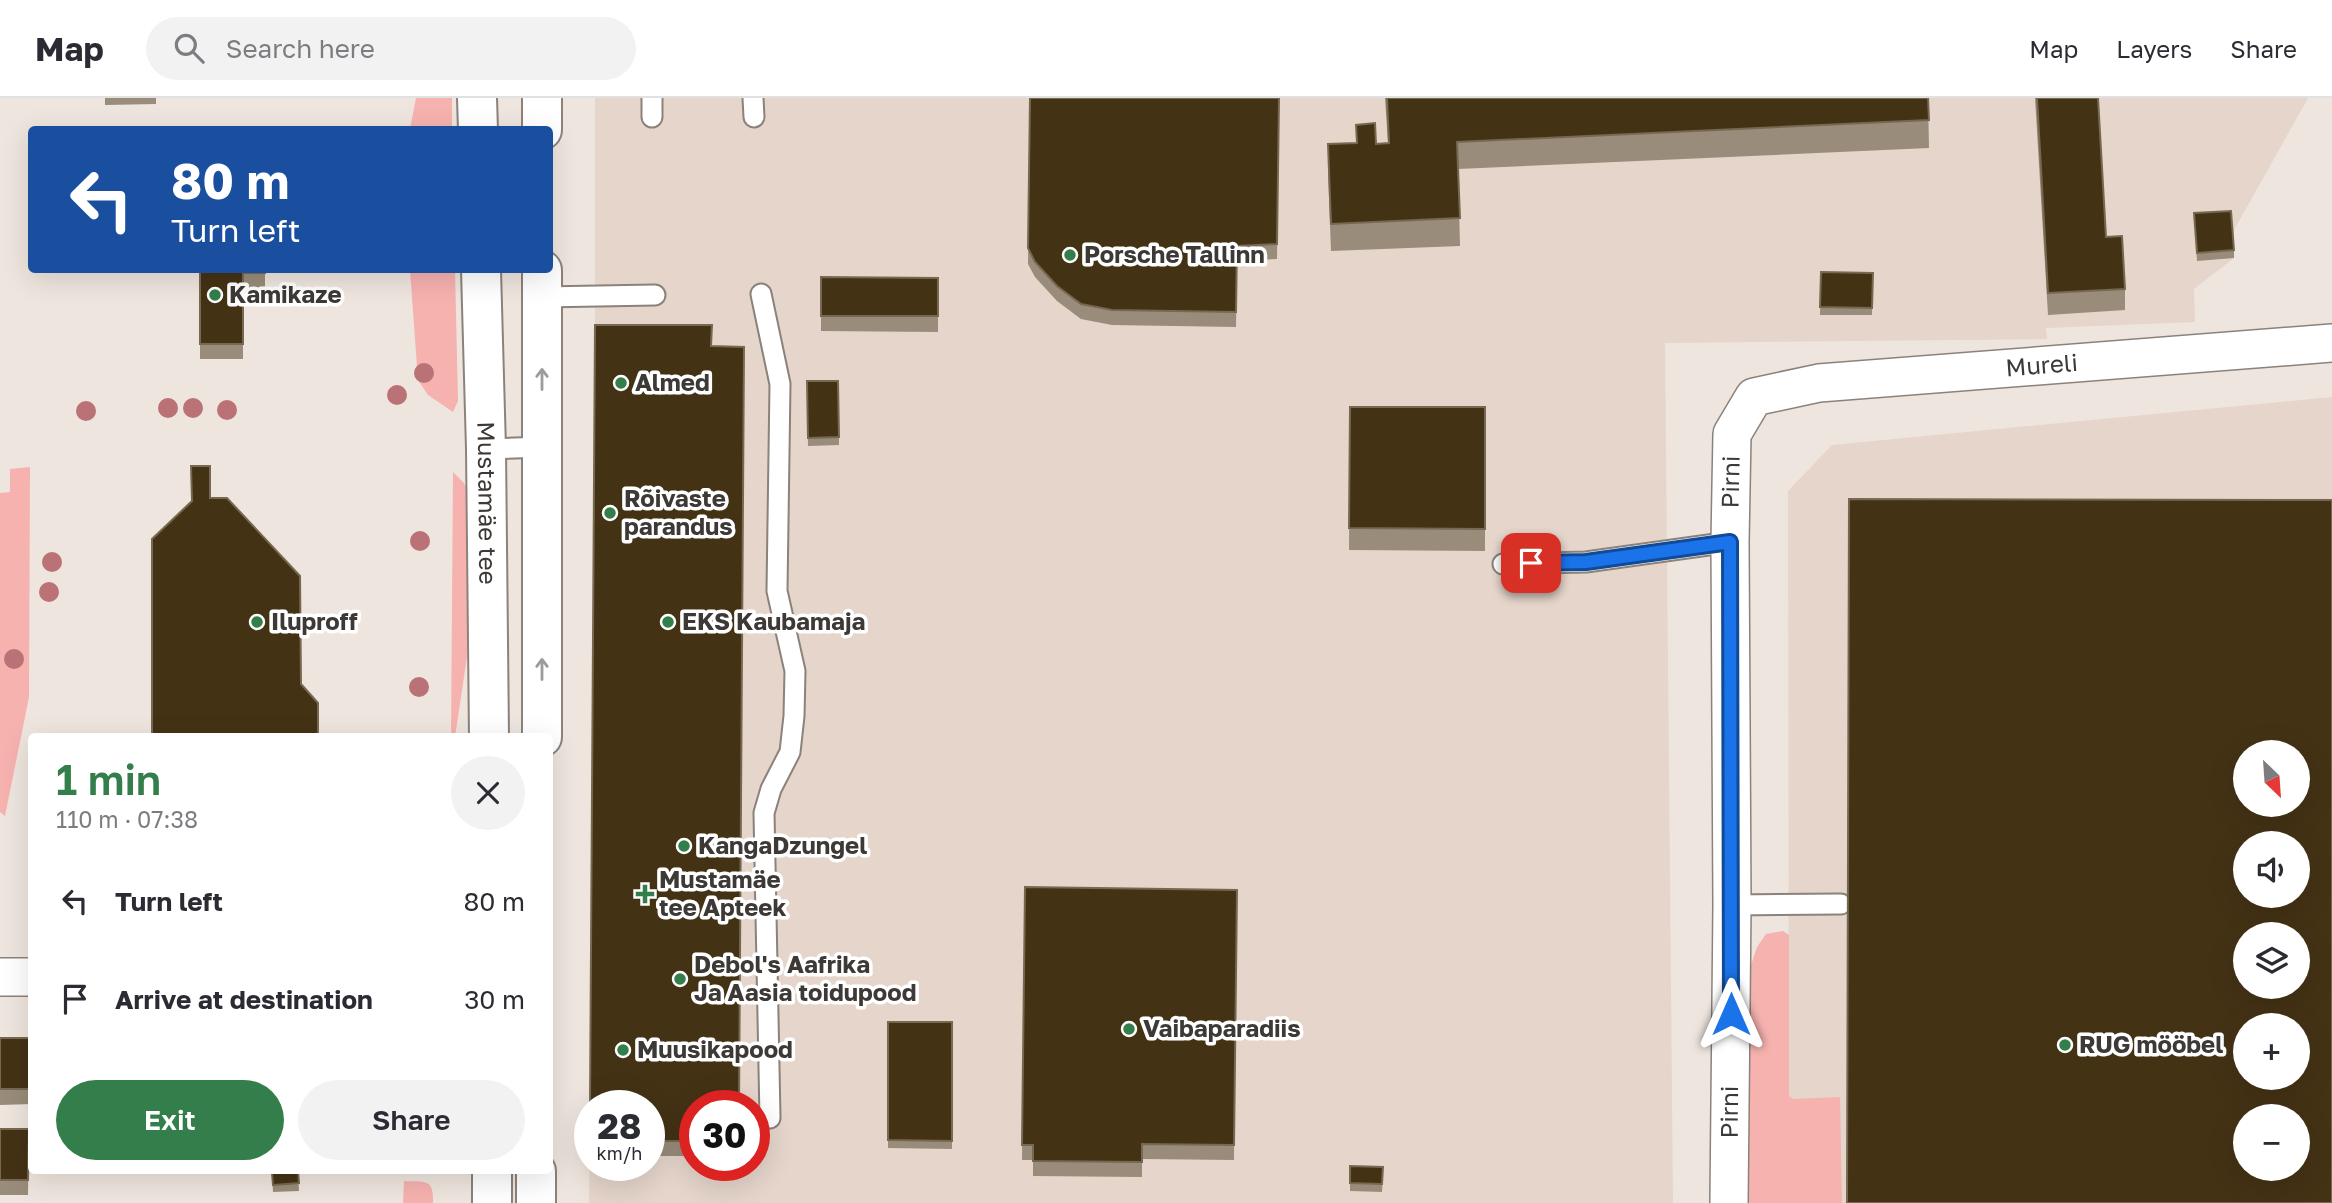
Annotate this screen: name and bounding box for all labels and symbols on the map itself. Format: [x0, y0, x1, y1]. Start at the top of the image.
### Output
place label: Porsche Tallinn [1084, 239, 1265, 268]
marker: Porsche Tallinn [1062, 247, 1078, 263]
place label: Kamikaze [229, 279, 342, 308]
marker: Kamikaze [207, 287, 223, 303]
street label: Mureli [2004, 347, 2079, 381]
one-way arrow [535, 367, 549, 390]
place label: Almed [635, 367, 710, 396]
marker: Almed [613, 375, 629, 391]
street label: Mustamäe tee [472, 421, 503, 585]
street label: Pirni [1715, 455, 1745, 509]
place label: Rõivaste parandus [624, 483, 733, 540]
marker: Rõivaste parandus [602, 505, 618, 521]
pin [1501, 533, 1561, 593]
place label: Iluproff [271, 606, 358, 635]
place label: EKS Kaubamaja [682, 606, 866, 635]
marker: Iluproff [249, 614, 265, 630]
marker: EKS Kaubamaja [660, 614, 676, 630]
one-way arrow [535, 657, 549, 680]
north arrow [2233, 740, 2310, 817]
place label: KangaDzungel [698, 830, 867, 859]
marker: KangaDzungel [676, 838, 692, 854]
place label: Mustamäe tee Apteek [659, 864, 787, 921]
marker: Mustamäe tee Apteek [637, 886, 653, 902]
place label: Debol's Aafrika Ja Aasia toidupood [694, 949, 916, 1006]
marker: Debol's Aafrika Ja Aasia toidupood [672, 971, 688, 987]
position arrow [1694, 977, 1768, 1051]
place label: Vaibaparadiis [1143, 1013, 1301, 1042]
marker: Vaibaparadiis [1121, 1021, 1137, 1037]
place label: RUG mööbel [2079, 1029, 2223, 1058]
place label: Muusikapood [637, 1034, 793, 1063]
marker: RUG mööbel [2057, 1037, 2073, 1053]
marker: Muusikapood [615, 1042, 631, 1058]
street label: Pirni [1714, 1085, 1743, 1139]
speed limit sign: 30 [679, 1090, 770, 1181]

